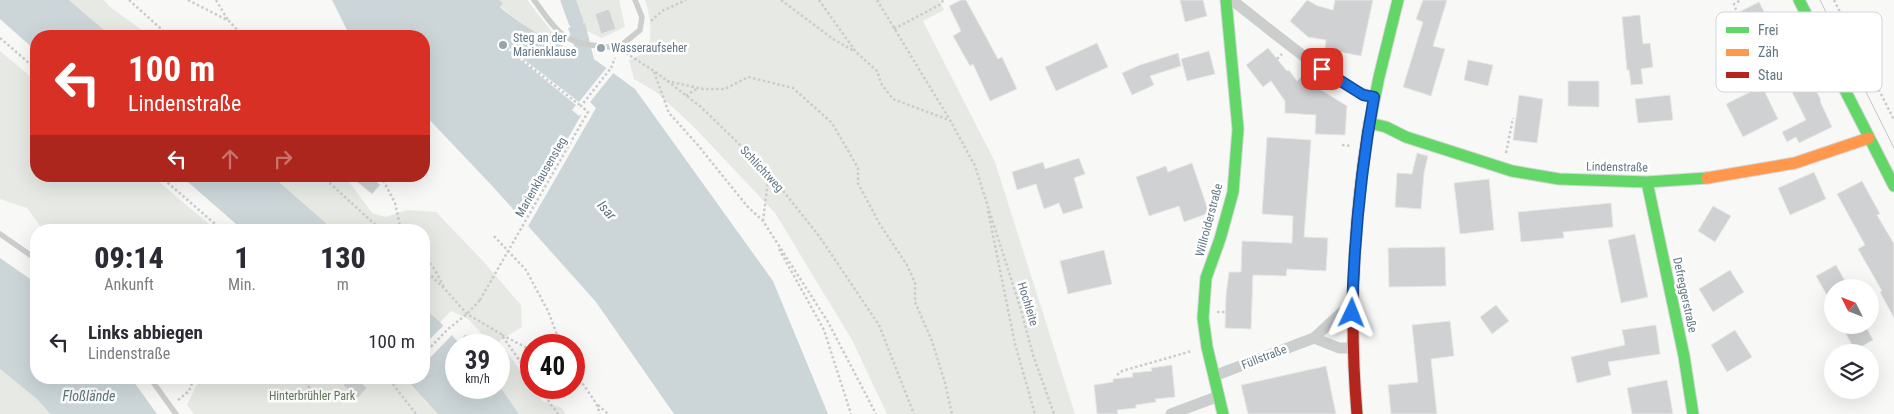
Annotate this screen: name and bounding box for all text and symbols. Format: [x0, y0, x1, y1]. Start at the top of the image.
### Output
legend [1716, 12, 1882, 92]
text: Frei [1758, 22, 1778, 38]
place label: Steg an der Marienklause [513, 31, 577, 59]
marker: Steg an der Marienklause [497, 39, 509, 51]
place label: Wasseraufseher [611, 41, 688, 55]
marker: Wasseraufseher [595, 42, 607, 54]
text: Zäh [1758, 44, 1779, 60]
pin [1301, 48, 1343, 90]
text: 100 m [128, 49, 215, 90]
icon: left [45, 50, 110, 115]
icon: arrive [1308, 55, 1336, 83]
text: Stau [1758, 67, 1783, 83]
text: Lindenstraße [128, 91, 241, 116]
street label: Marienklausensteg [512, 135, 570, 219]
street label: Schlichtweg [737, 143, 787, 195]
icon: left [163, 145, 191, 173]
icon: ahead [216, 145, 244, 173]
icon: right [269, 145, 297, 173]
street label: Lindenstraße [1586, 159, 1648, 175]
street label: Willroiderstraße [1193, 182, 1226, 258]
water label: Isar [594, 197, 620, 224]
text: 09:14 [94, 240, 164, 275]
text: 1 [234, 240, 249, 275]
text: 130 [320, 240, 366, 275]
street label: Defreggerstraße [1670, 256, 1700, 334]
text: Ankunft [104, 275, 154, 294]
text: Min. [228, 275, 256, 294]
text: m [337, 275, 349, 294]
north arrow [1824, 279, 1879, 334]
map controls [1824, 279, 1879, 399]
street label: Hochleite [1015, 280, 1041, 328]
position arrow [1325, 286, 1377, 338]
text: Links abbiegen [88, 321, 203, 344]
icon: left [45, 328, 73, 356]
text: 100 m [368, 330, 415, 353]
speed limit sign: 40 [520, 334, 585, 399]
street label: Füllstraße [1240, 342, 1289, 372]
text: Lindenstraße [88, 344, 170, 363]
button: layers [1824, 344, 1879, 399]
text: 39 [465, 346, 490, 375]
text: km/h [465, 372, 490, 386]
water label: Floßlände [63, 388, 115, 404]
park label: Hinterbrühler Park [269, 389, 356, 403]

